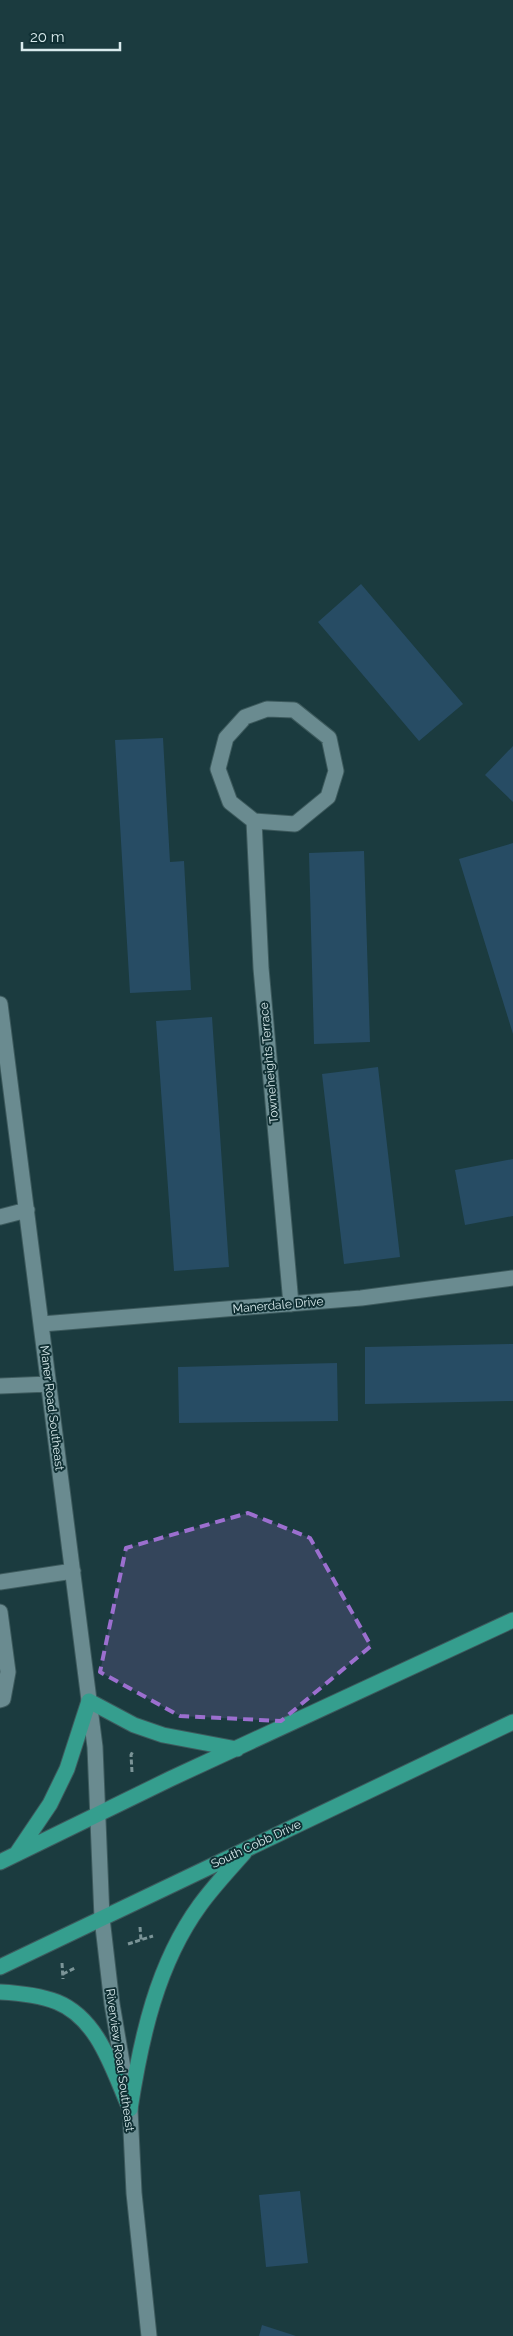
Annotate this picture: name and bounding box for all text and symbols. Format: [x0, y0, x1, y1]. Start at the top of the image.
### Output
scale bar [22, 20, 120, 52]
text: 20 m [30, 28, 65, 46]
street label: Towneheights Terrace [257, 1002, 281, 1124]
street label: Manerdale Drive [232, 1294, 324, 1316]
street label: Maner Road Southeast [37, 1345, 67, 1471]
street label: South Cobb Drive [209, 1817, 303, 1871]
street label: Riverview Road Southeast [103, 1988, 137, 2132]

